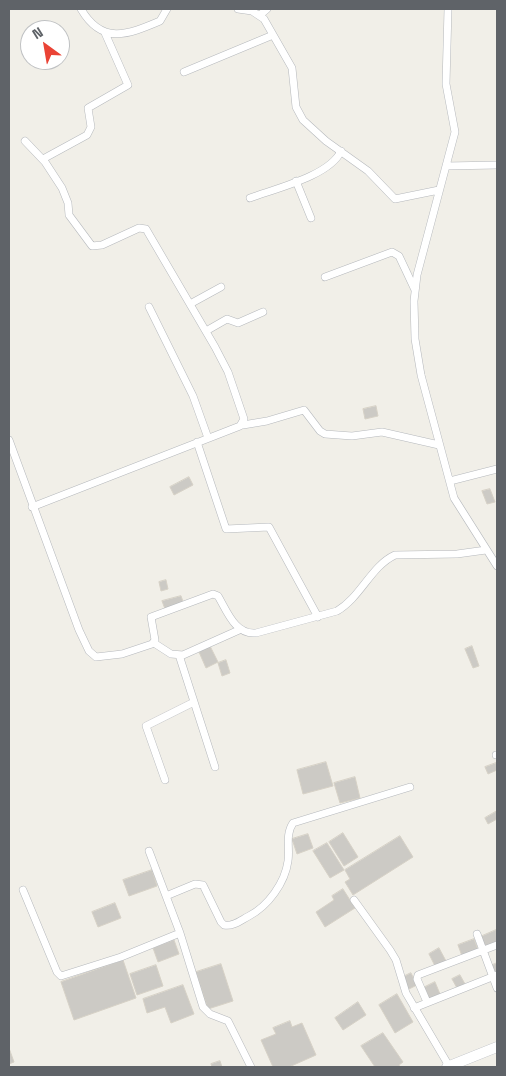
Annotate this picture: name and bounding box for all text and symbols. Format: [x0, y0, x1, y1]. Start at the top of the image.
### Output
north arrow [20, 20, 70, 70]
text: N [29, 23, 46, 43]

